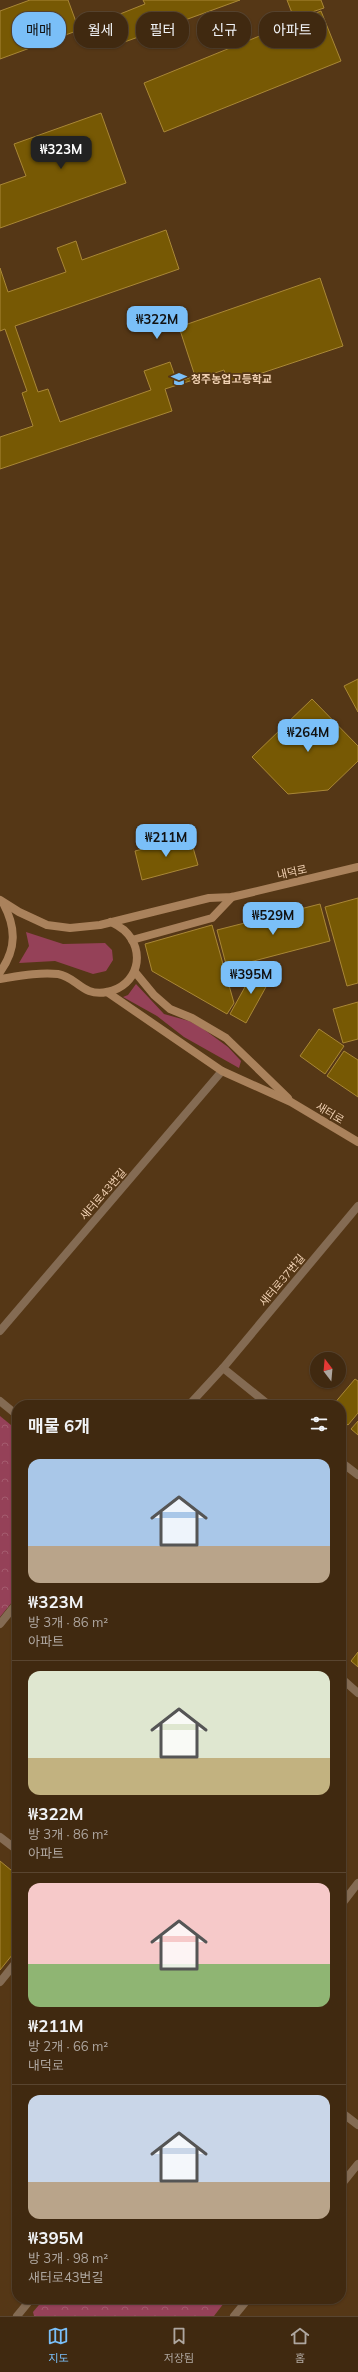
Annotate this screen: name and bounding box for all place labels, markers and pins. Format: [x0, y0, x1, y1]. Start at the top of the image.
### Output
pin: ₩323M [33, 136, 89, 170]
pin: ₩322M [129, 306, 185, 340]
school or university icon: 청주농업고등학교 [170, 370, 188, 388]
place label: 청주농업고등학교 [191, 372, 272, 386]
pin: ₩264M [280, 719, 336, 753]
pin: ₩211M [138, 824, 194, 858]
pin: ₩529M [245, 902, 301, 936]
pin: ₩395M [223, 961, 279, 995]

